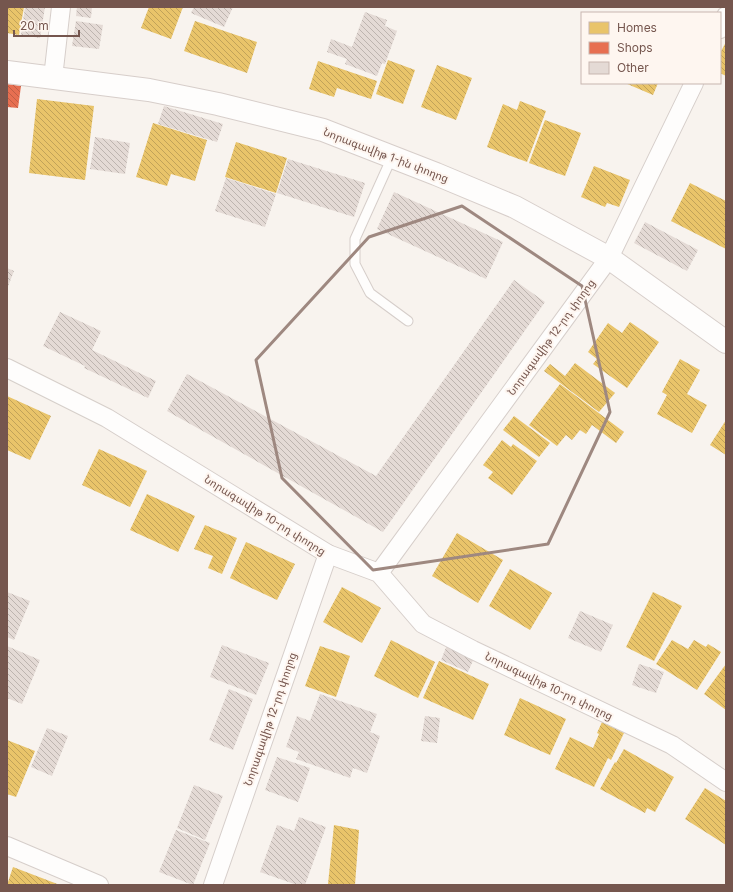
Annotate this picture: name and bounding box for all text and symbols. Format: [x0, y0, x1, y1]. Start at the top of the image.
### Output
scale bar [14, 12, 79, 38]
legend [581, 12, 721, 84]
text: 20 m [20, 18, 49, 33]
text: Homes [617, 20, 657, 35]
text: Shops [617, 40, 653, 55]
text: Other [617, 60, 649, 75]
street label: Նորագավիթ 1-ին փողոց [321, 125, 451, 185]
street label: Նորագավիթ 12-րդ փողոց [504, 276, 598, 398]
street label: Նորագավիթ 10-րդ փողոց [202, 472, 328, 558]
street label: Նորագավիթ 10-րդ փողոց [483, 649, 615, 723]
street label: Նորագավիթ 12-րդ փողոց [241, 650, 299, 788]

